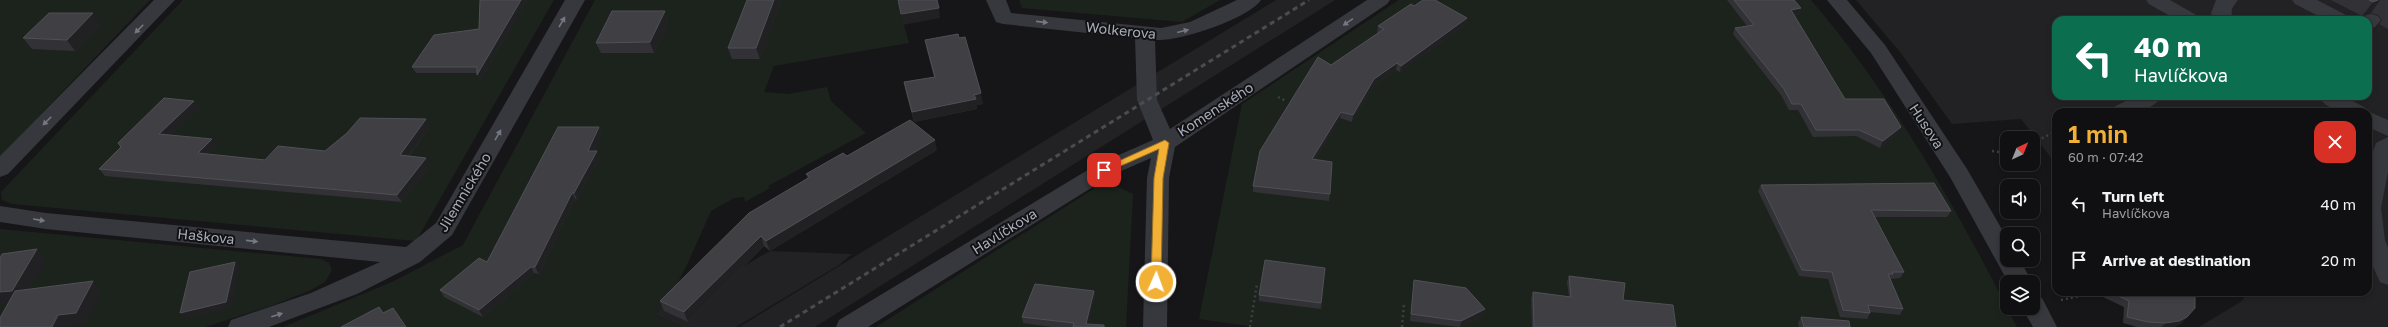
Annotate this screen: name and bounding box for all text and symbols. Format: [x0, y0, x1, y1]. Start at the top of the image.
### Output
one-way arrow [559, 16, 566, 28]
street label: Wolkerova [1085, 18, 1157, 42]
one-way arrow [1342, 18, 1353, 25]
one-way arrow [1036, 19, 1048, 25]
one-way arrow [134, 24, 144, 34]
one-way arrow [1178, 28, 1190, 34]
text: 40 m [2134, 30, 2201, 63]
icon: left [2068, 32, 2120, 84]
text: Havlíčkova [2134, 64, 2228, 86]
street label: Komenského [1174, 78, 1256, 140]
street label: Husova [1906, 100, 1948, 152]
one-way arrow [42, 116, 52, 126]
text: 1 min [2068, 119, 2128, 148]
button: close [2314, 121, 2356, 163]
one-way arrow [495, 129, 502, 141]
north arrow [2000, 131, 2040, 171]
map controls [2000, 131, 2040, 315]
street label: Jilemnického [434, 149, 494, 235]
text: 60 m · 07:42 [2068, 149, 2143, 165]
pin [1087, 153, 1121, 187]
icon: arrive [1093, 159, 1115, 181]
button: sound [2000, 179, 2040, 219]
text: Turn left [2102, 187, 2164, 205]
icon: left [2068, 193, 2090, 215]
text: 40 m [2321, 195, 2356, 213]
street label: Havlíčkova [969, 204, 1039, 258]
text: Havlíčkova [2102, 205, 2170, 221]
one-way arrow [32, 217, 45, 223]
street label: Haškova [177, 225, 235, 247]
button: search [2000, 227, 2040, 267]
one-way arrow [245, 237, 258, 244]
icon: arrive [2068, 249, 2090, 271]
text: Arrive at destination [2102, 251, 2251, 269]
text: 20 m [2321, 251, 2356, 269]
position arrow [1135, 261, 1177, 303]
button: layers [2000, 275, 2040, 315]
one-way arrow [271, 311, 283, 317]

